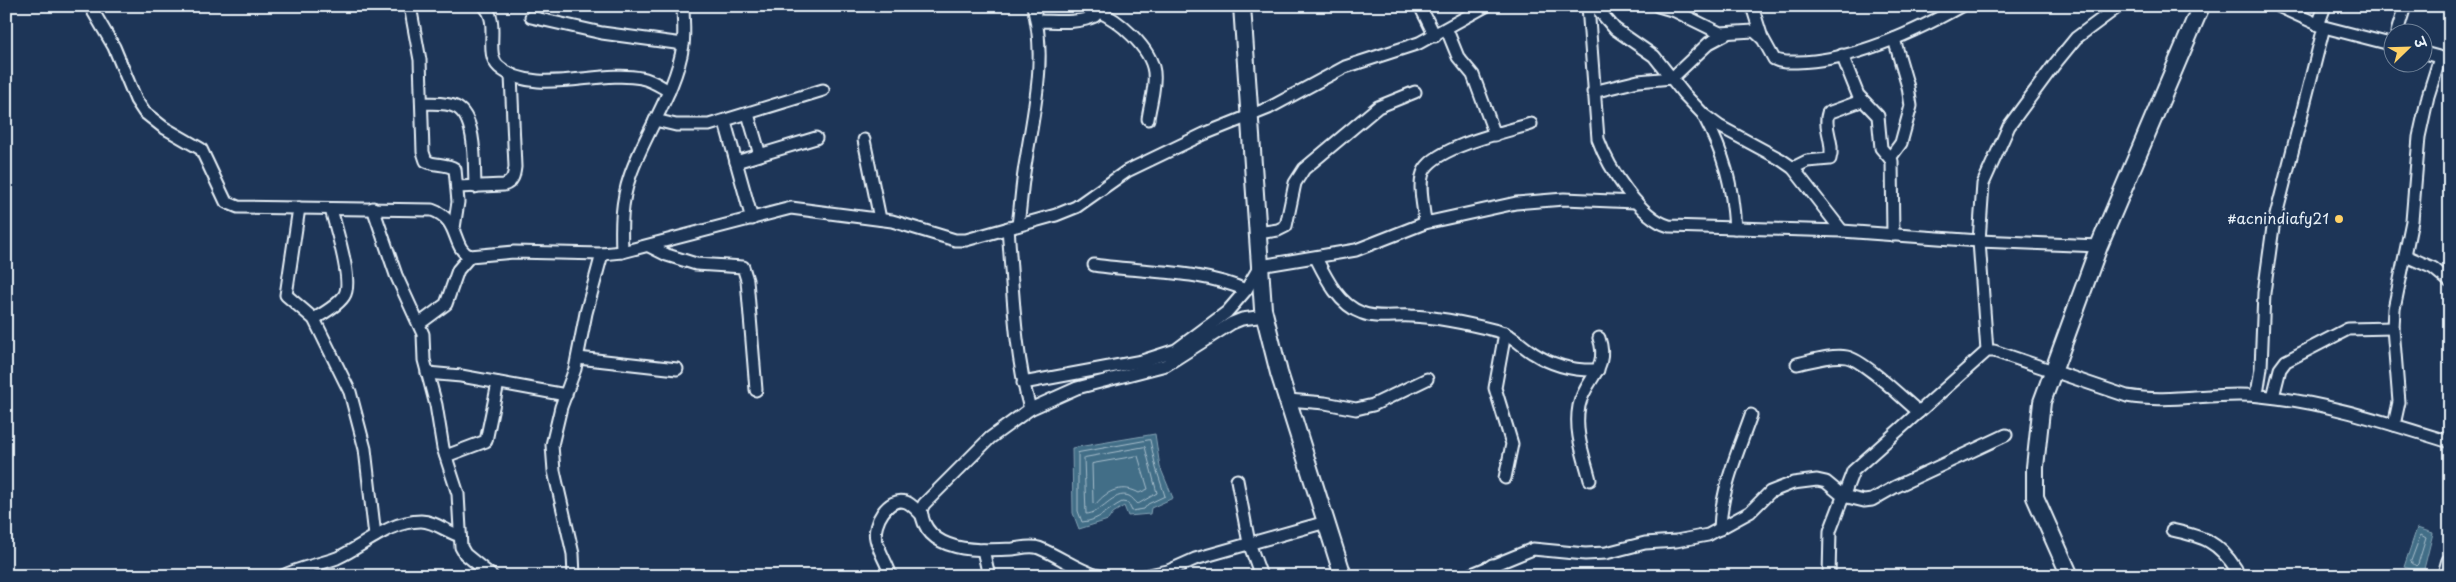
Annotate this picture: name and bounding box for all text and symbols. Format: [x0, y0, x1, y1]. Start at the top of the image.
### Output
north arrow [2384, 22, 2434, 72]
text: उ [2408, 32, 2433, 53]
place label: #acnindiafy21 [2227, 206, 2329, 229]
marker: #acnindiafy21 [2333, 213, 2345, 225]

